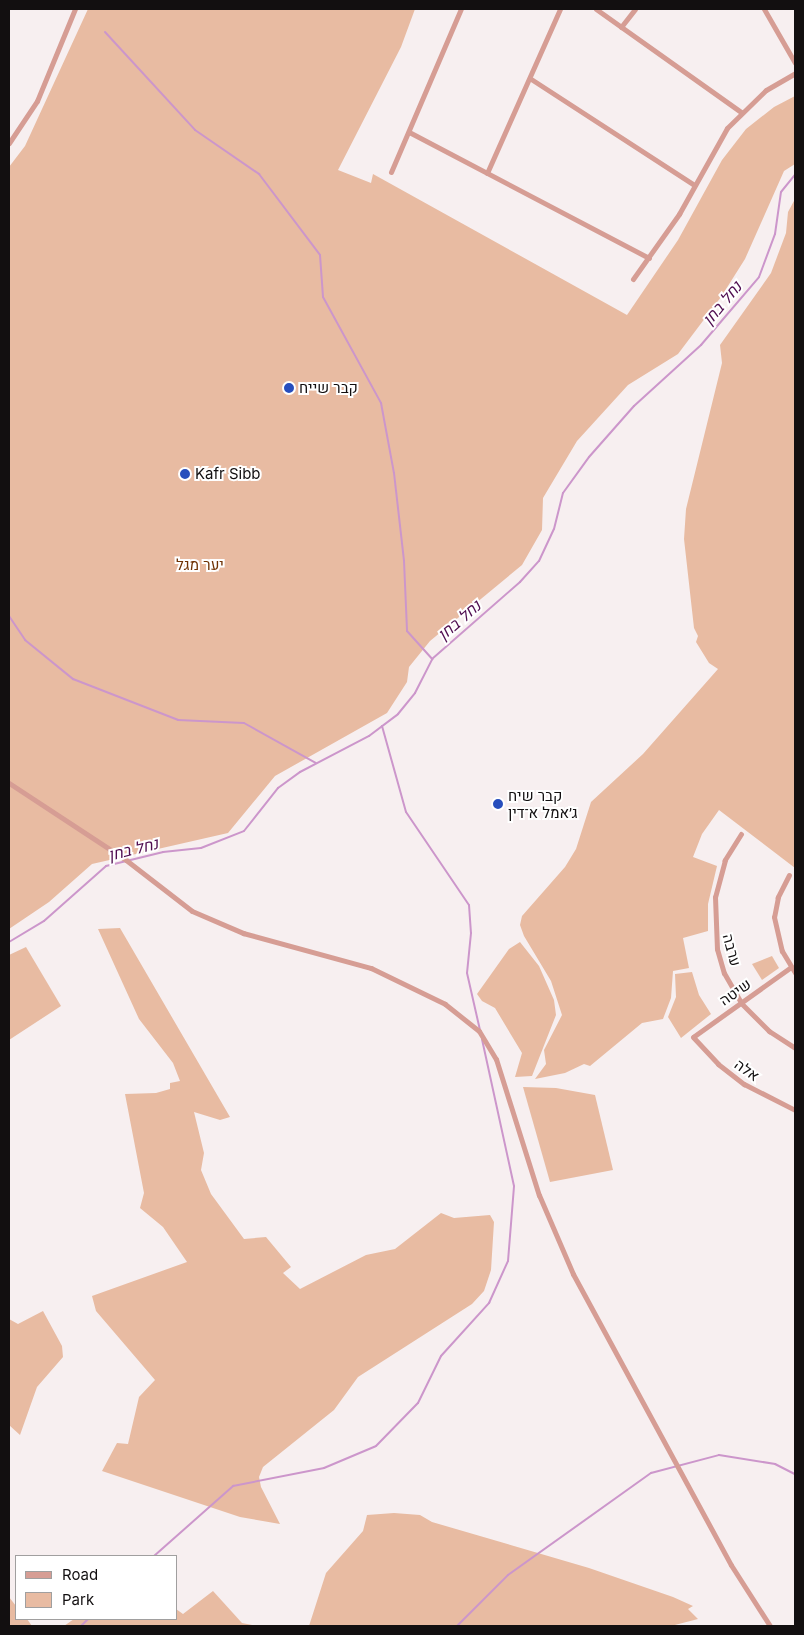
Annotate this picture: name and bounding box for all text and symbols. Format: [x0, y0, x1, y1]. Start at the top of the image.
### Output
water label: נחל בחן [698, 277, 746, 329]
place label: קבר שייח [299, 379, 358, 397]
marker: קבר שייח [283, 382, 295, 394]
place label: Kafr Sibb [195, 465, 261, 483]
marker: Kafr Sibb [179, 468, 191, 480]
park label: יער מגל [176, 556, 224, 574]
water label: נחל בחן [433, 596, 485, 644]
place label: קבר שיח ג׳אמל א־דין [508, 786, 577, 821]
marker: קבר שיח ג׳אמל א־דין [492, 798, 504, 810]
water label: נחל בחן [106, 834, 160, 864]
street label: ערבה [719, 932, 745, 968]
street label: שיטה [716, 975, 754, 1009]
street label: אלה [731, 1055, 763, 1085]
legend [15, 1555, 178, 1620]
text: Road [62, 1565, 98, 1584]
text: Park [62, 1590, 94, 1609]

